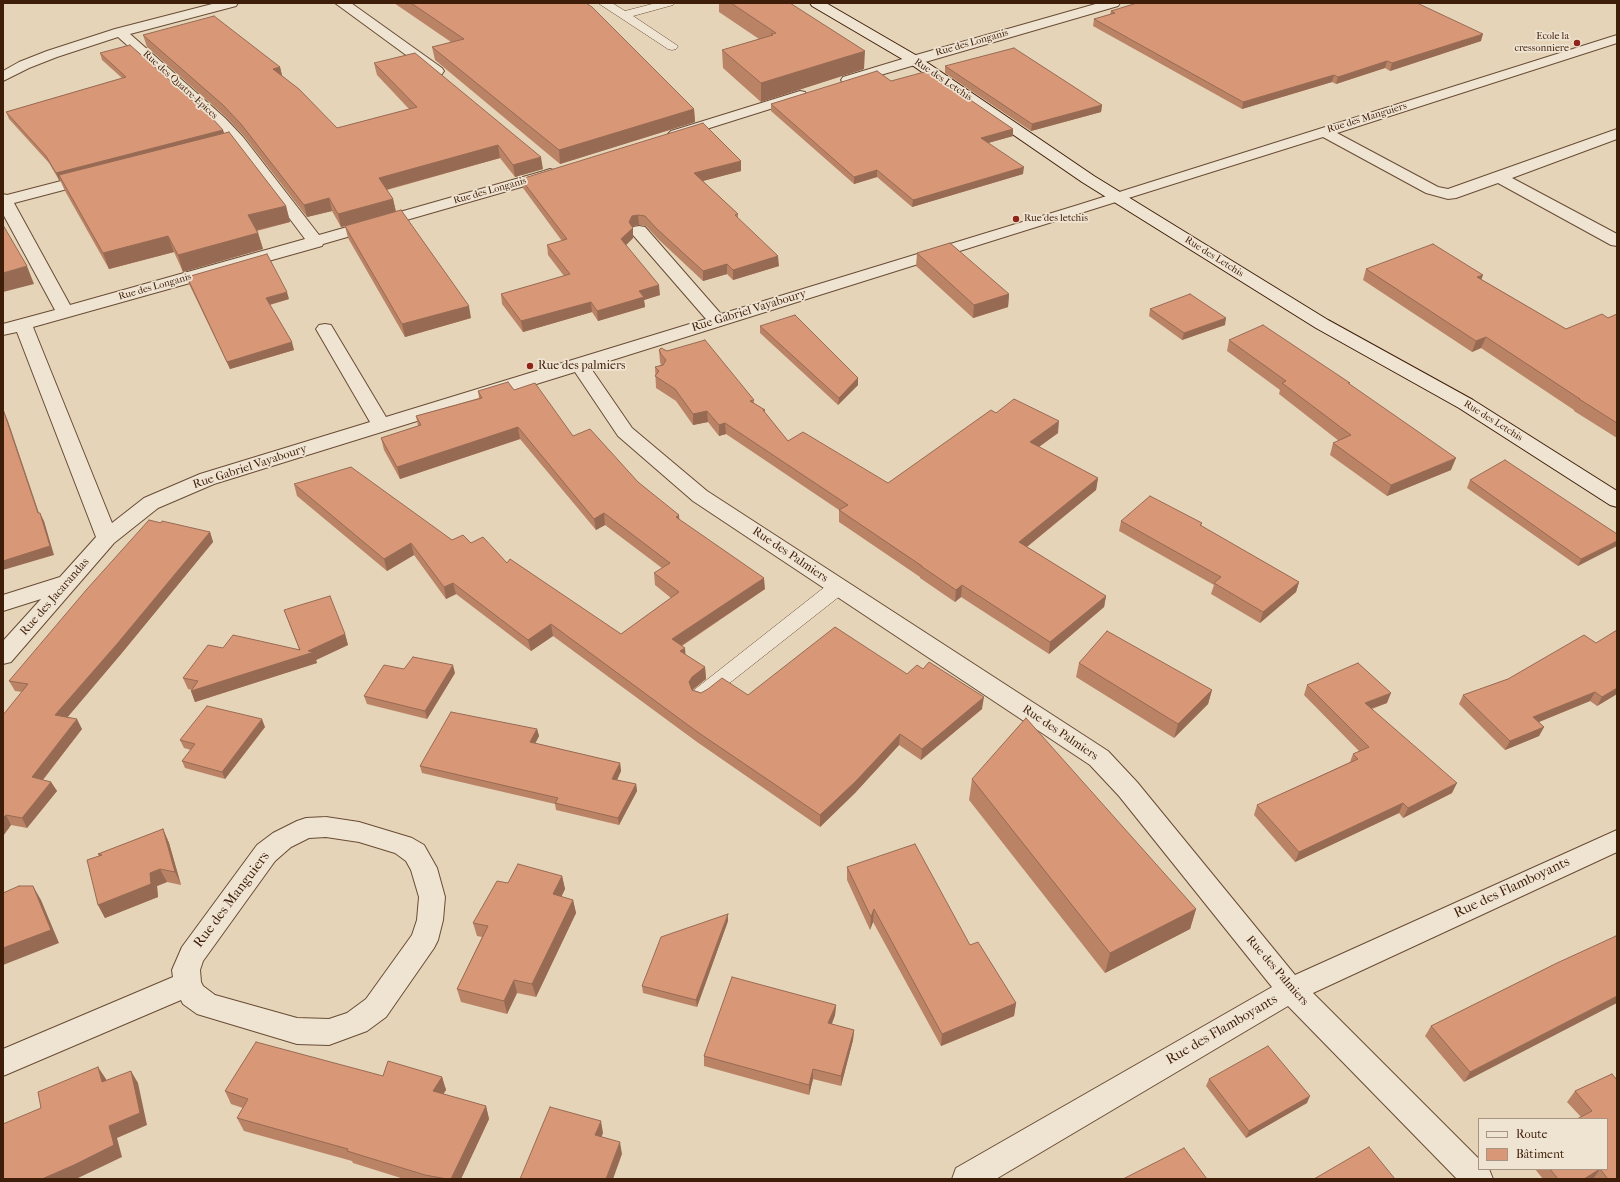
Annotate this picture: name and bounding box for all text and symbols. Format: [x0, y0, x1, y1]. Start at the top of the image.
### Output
street label: Rue des Longanis [934, 27, 1010, 59]
place label: Ecole la cressonniere [1514, 31, 1569, 54]
marker: Ecole la cressonniere [1572, 38, 1582, 48]
street label: Rue des Quatre-Epices [140, 48, 220, 122]
street label: Rue des Letchis [912, 56, 974, 104]
street label: Rue des Manguiers [1326, 100, 1408, 136]
street label: Rue des Longanis [452, 175, 528, 207]
place label: Rue des letchis [1024, 213, 1088, 225]
marker: Rue des letchis [1011, 214, 1021, 224]
street label: Rue des Letchis [1182, 234, 1246, 280]
street label: Rue des Longanis [117, 271, 193, 303]
street label: Rue Gabriel Vayaboury [690, 287, 808, 335]
place label: Rue des palmiers [538, 359, 626, 373]
marker: Rue des palmiers [525, 361, 535, 371]
street label: Rue des Letchis [1461, 398, 1525, 444]
street label: Rue Gabriel Vayaboury [191, 442, 309, 492]
street label: Rue des Palmiers [749, 524, 831, 586]
street label: Rue des Jacarandas [17, 555, 93, 639]
street label: Rue des Palmiers [1019, 702, 1101, 764]
street label: Rue des Manguiers [191, 849, 273, 951]
street label: Rue des Flamboyants [1451, 854, 1573, 922]
street label: Rue des Palmiers [1243, 933, 1311, 1009]
street label: Rue des Flamboyants [1163, 991, 1281, 1069]
legend [1478, 1118, 1608, 1170]
text: Route [1516, 1127, 1548, 1141]
text: Bâtiment [1516, 1147, 1564, 1161]

